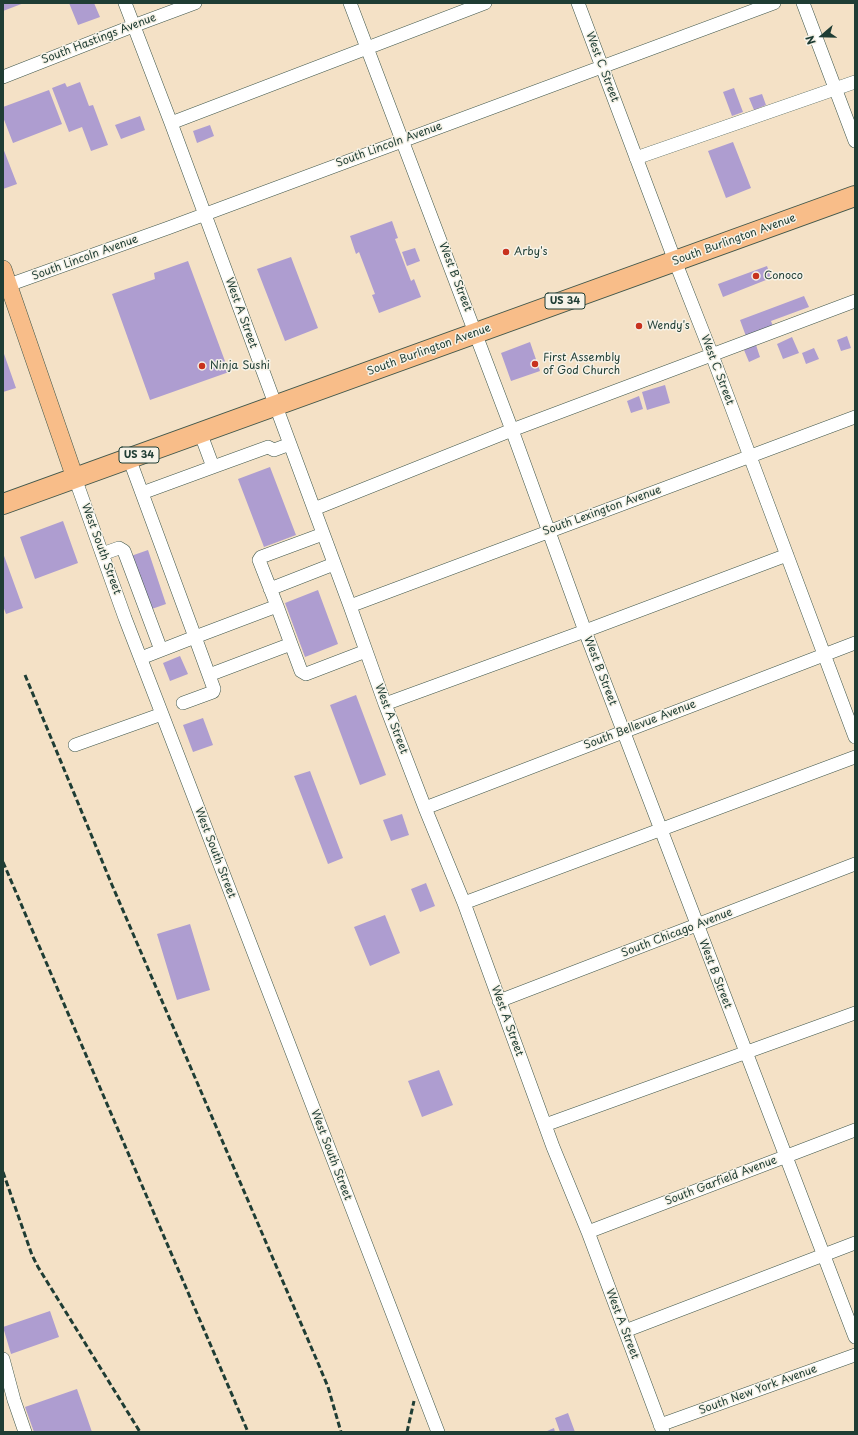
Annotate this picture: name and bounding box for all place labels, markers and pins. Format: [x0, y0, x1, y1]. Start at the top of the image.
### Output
place label: Arby's [514, 245, 547, 259]
marker: Arby's [501, 247, 511, 257]
place label: Conoco [764, 269, 803, 283]
marker: Conoco [751, 271, 761, 281]
place label: Wendy's [647, 319, 690, 333]
marker: Wendy's [634, 321, 644, 331]
place label: First Assembly of God Church [543, 351, 620, 377]
place label: Ninja Sushi [210, 359, 270, 373]
marker: First Assembly of God Church [530, 359, 540, 369]
marker: Ninja Sushi [197, 361, 207, 371]

